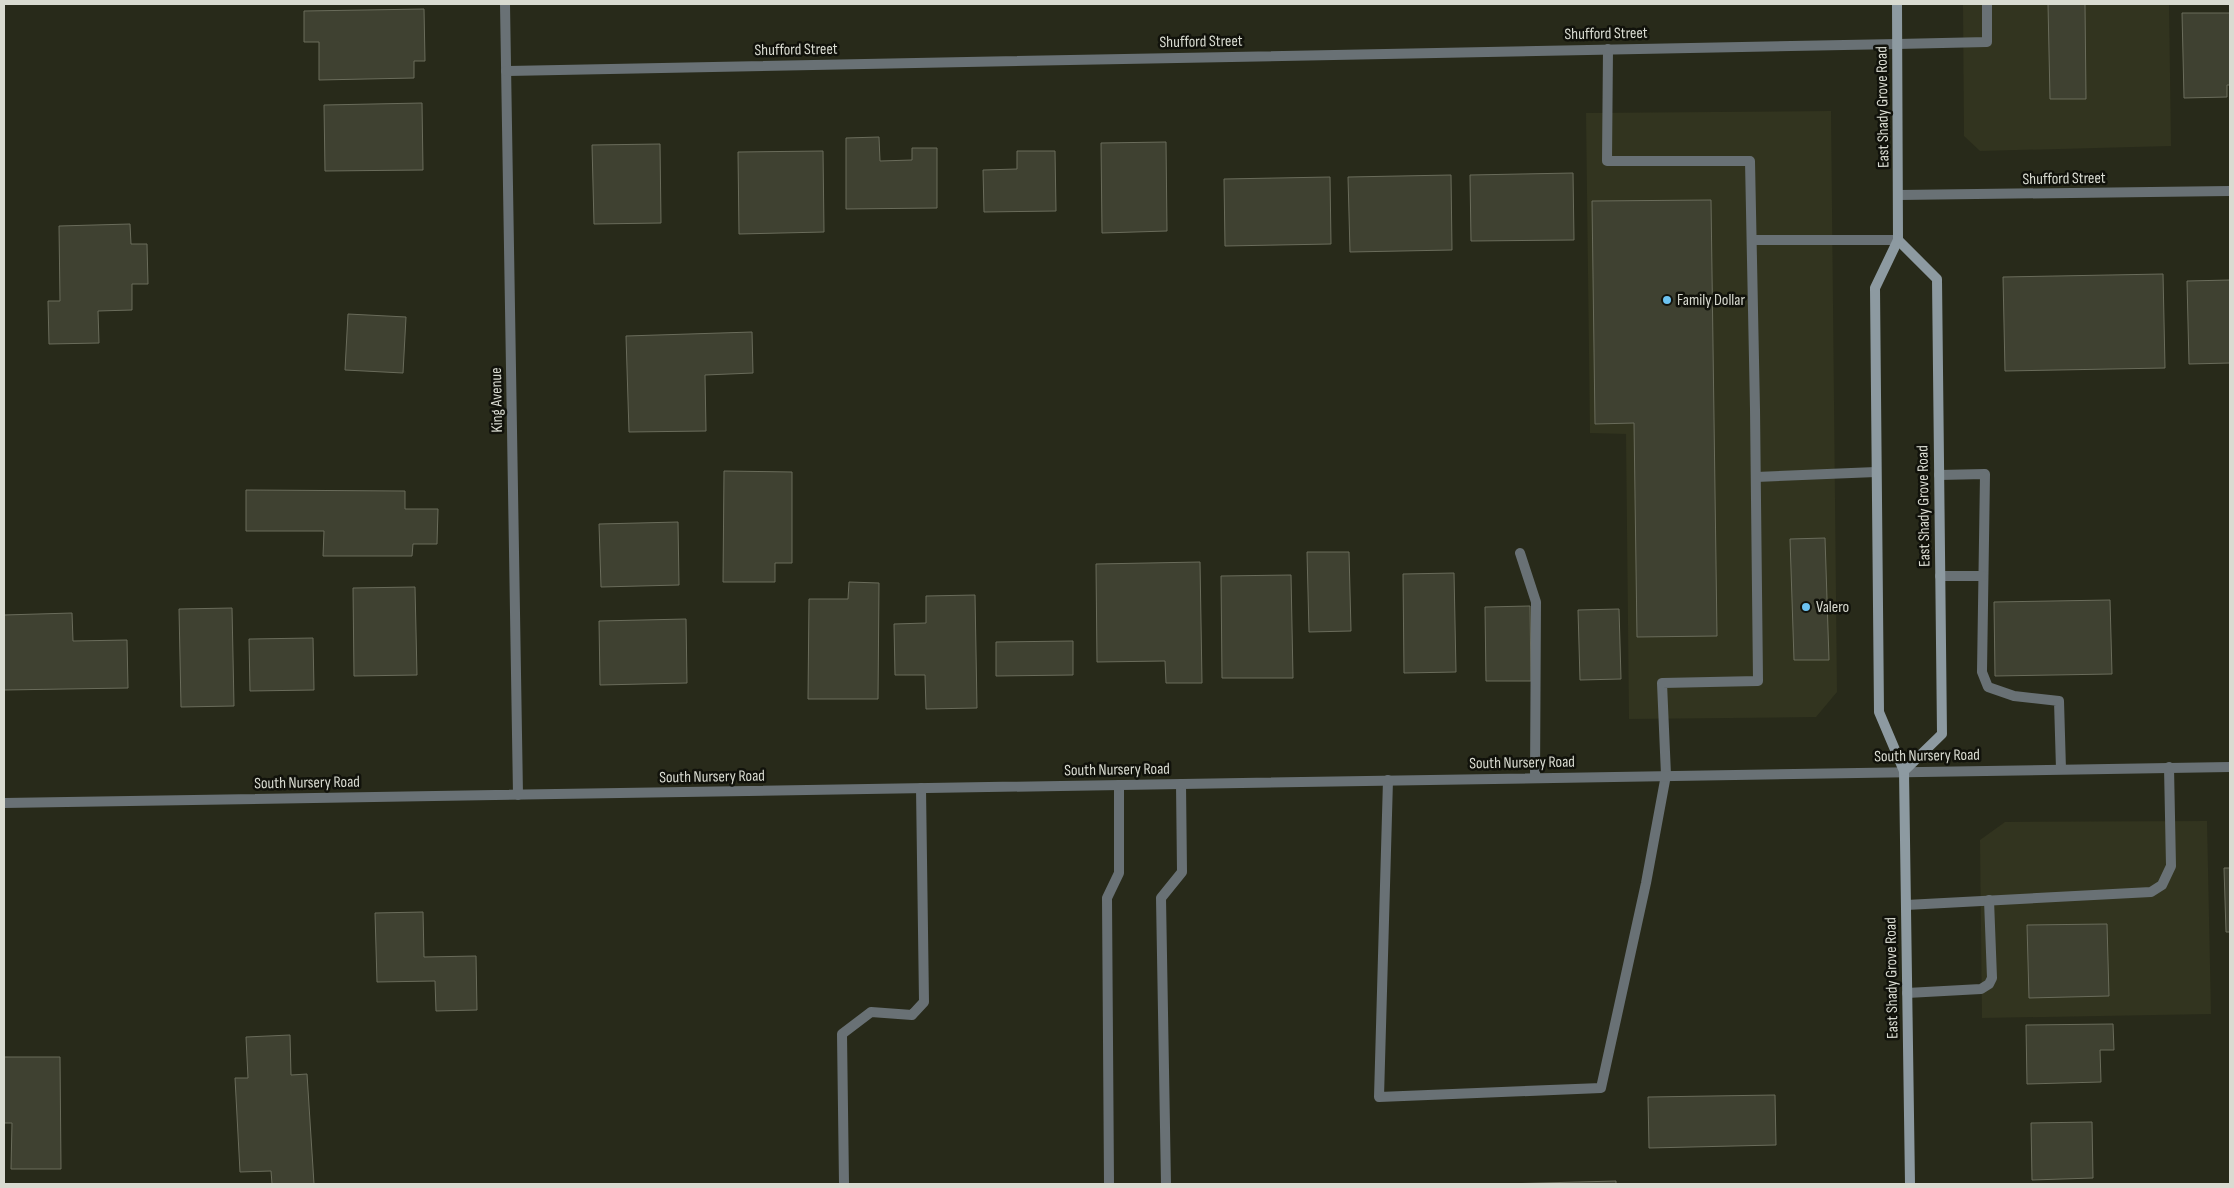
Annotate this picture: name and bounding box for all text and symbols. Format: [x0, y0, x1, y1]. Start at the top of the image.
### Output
street label: Shufford Street [1564, 24, 1648, 44]
street label: Shufford Street [1159, 32, 1243, 52]
street label: Shufford Street [754, 40, 838, 60]
street label: East Shady Grove Road [1872, 46, 1894, 168]
street label: Shufford Street [2022, 169, 2106, 189]
place label: Family Dollar [1677, 291, 1746, 310]
marker: Family Dollar [1661, 294, 1673, 306]
street label: King Avenue [487, 367, 507, 433]
street label: East Shady Grove Road [1913, 445, 1935, 567]
place label: Valero [1816, 598, 1849, 617]
marker: Valero [1800, 601, 1812, 613]
street label: South Nursery Road [1874, 746, 1980, 766]
street label: South Nursery Road [1469, 753, 1575, 773]
street label: South Nursery Road [1064, 760, 1170, 780]
street label: South Nursery Road [659, 767, 765, 787]
street label: South Nursery Road [254, 773, 360, 793]
street label: East Shady Grove Road [1881, 917, 1903, 1039]

